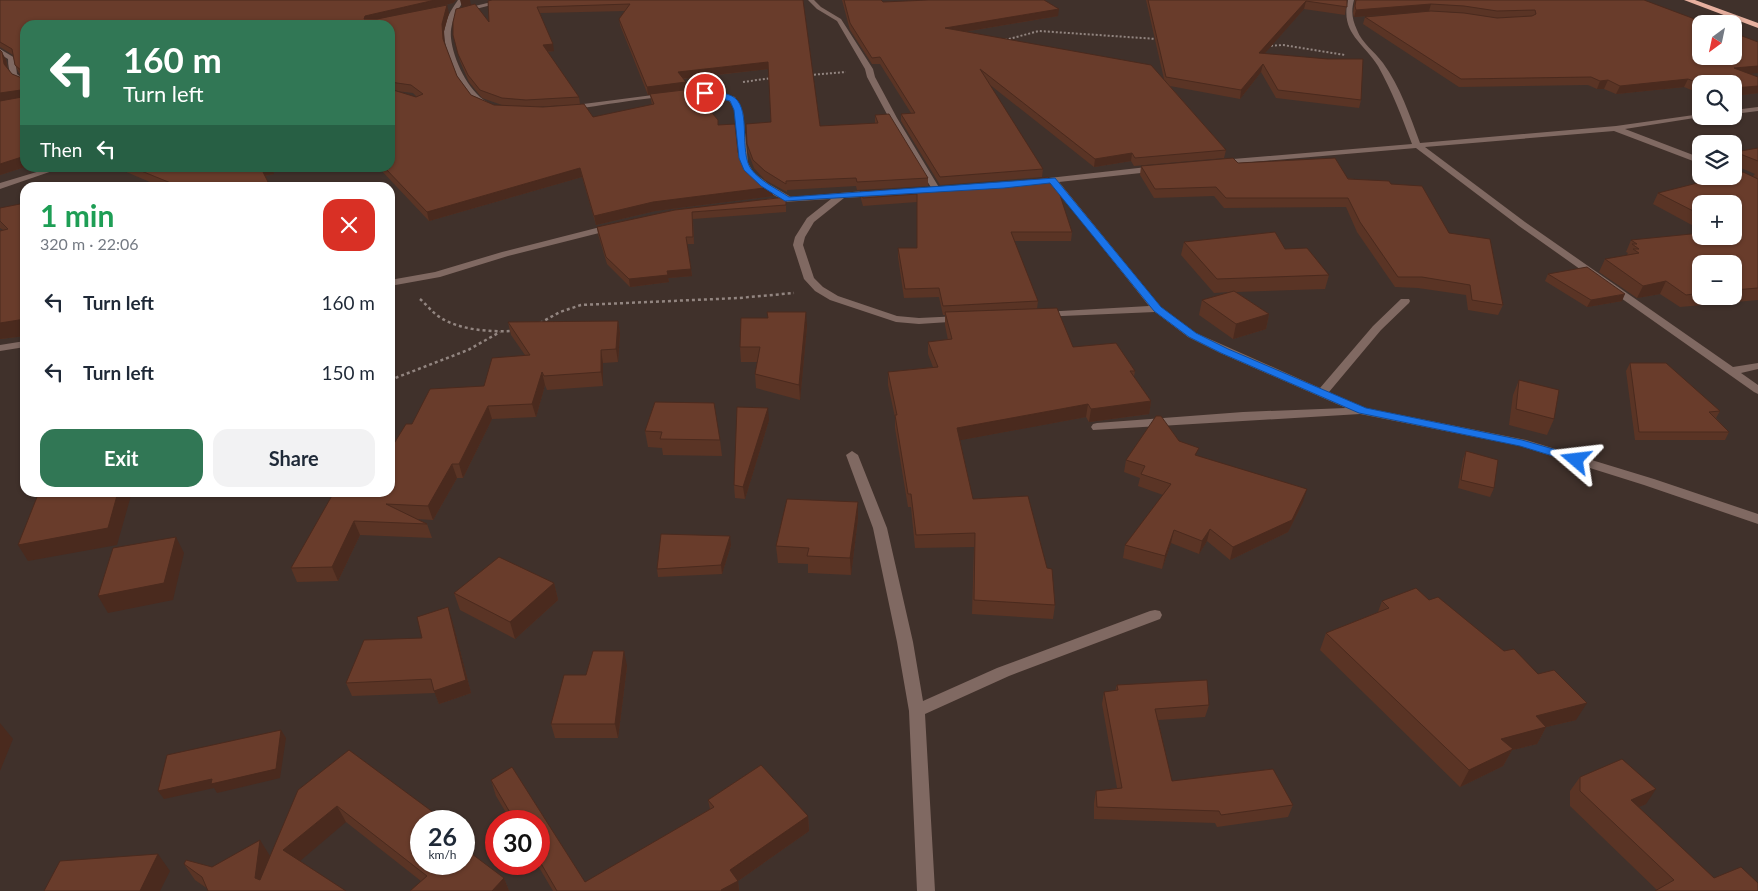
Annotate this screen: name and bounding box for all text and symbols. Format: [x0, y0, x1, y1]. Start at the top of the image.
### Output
north arrow [1692, 15, 1742, 65]
map controls [1692, 15, 1742, 305]
text: 160 m [123, 38, 222, 80]
icon: left [40, 40, 105, 105]
pin [684, 72, 726, 114]
button: search [1692, 75, 1742, 125]
icon: arrive [691, 79, 719, 107]
text: Turn left [123, 80, 204, 107]
icon: left [92, 135, 120, 163]
button: layers [1692, 135, 1742, 185]
text: Then [40, 138, 82, 161]
button: + [1692, 195, 1742, 245]
text: 1 min [40, 197, 114, 233]
button: close [323, 199, 375, 251]
text: 320 m · 22:06 [40, 234, 139, 253]
button: − [1692, 255, 1742, 305]
icon: left [40, 288, 68, 316]
text: Turn left [83, 291, 154, 314]
text: 160 m [321, 291, 375, 314]
icon: left [40, 358, 68, 386]
text: Turn left [83, 361, 154, 384]
text: 150 m [321, 361, 375, 384]
button: Exit [40, 429, 203, 487]
button: Share [213, 429, 375, 487]
position arrow [1549, 433, 1601, 485]
speed limit sign: 30 [485, 810, 550, 875]
text: 26 [428, 821, 457, 851]
text: km/h [428, 847, 457, 862]

